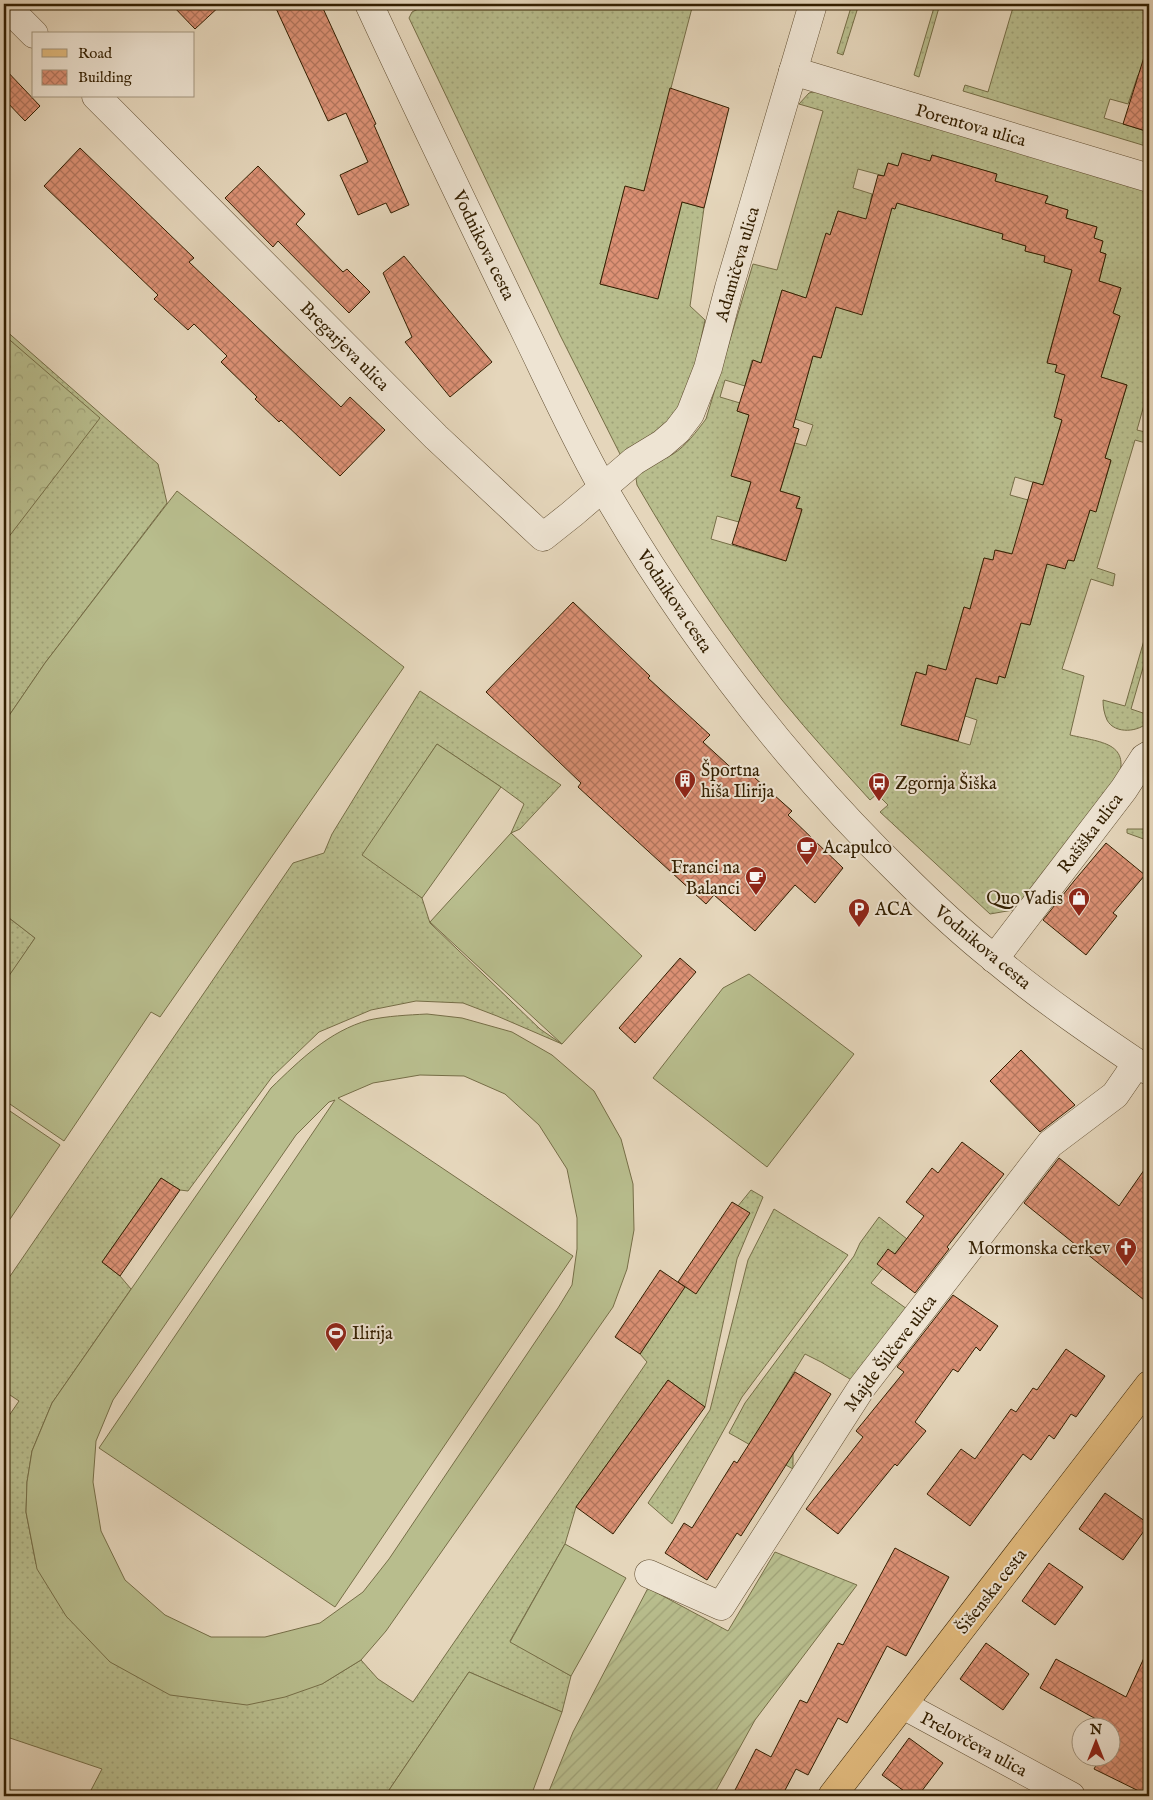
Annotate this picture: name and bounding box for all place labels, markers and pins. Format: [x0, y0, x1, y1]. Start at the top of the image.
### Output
place label: Športna hiša Ilirija [701, 758, 775, 804]
building icon: Športna hiša Ilirija [673, 768, 697, 799]
bus stop icon: Zgornja Šiška [867, 771, 891, 802]
place label: Zgornja Šiška [895, 771, 997, 796]
cafe icon: Acapulco [795, 835, 819, 866]
place label: Acapulco [822, 837, 892, 860]
place label: Franci na Balanci [671, 857, 740, 901]
cafe icon: Franci na Balanci [744, 865, 768, 896]
shop icon: Quo Vadis [1067, 886, 1091, 917]
place label: Quo Vadis [986, 888, 1063, 911]
parking icon: ACA [847, 897, 871, 928]
place label: ACA [874, 899, 913, 922]
church icon: Mormonska cerkev [1114, 1236, 1138, 1267]
place label: Mormonska cerkev [968, 1238, 1111, 1261]
sports icon: Ilirija [324, 1321, 348, 1352]
place label: Ilirija [352, 1323, 393, 1346]

